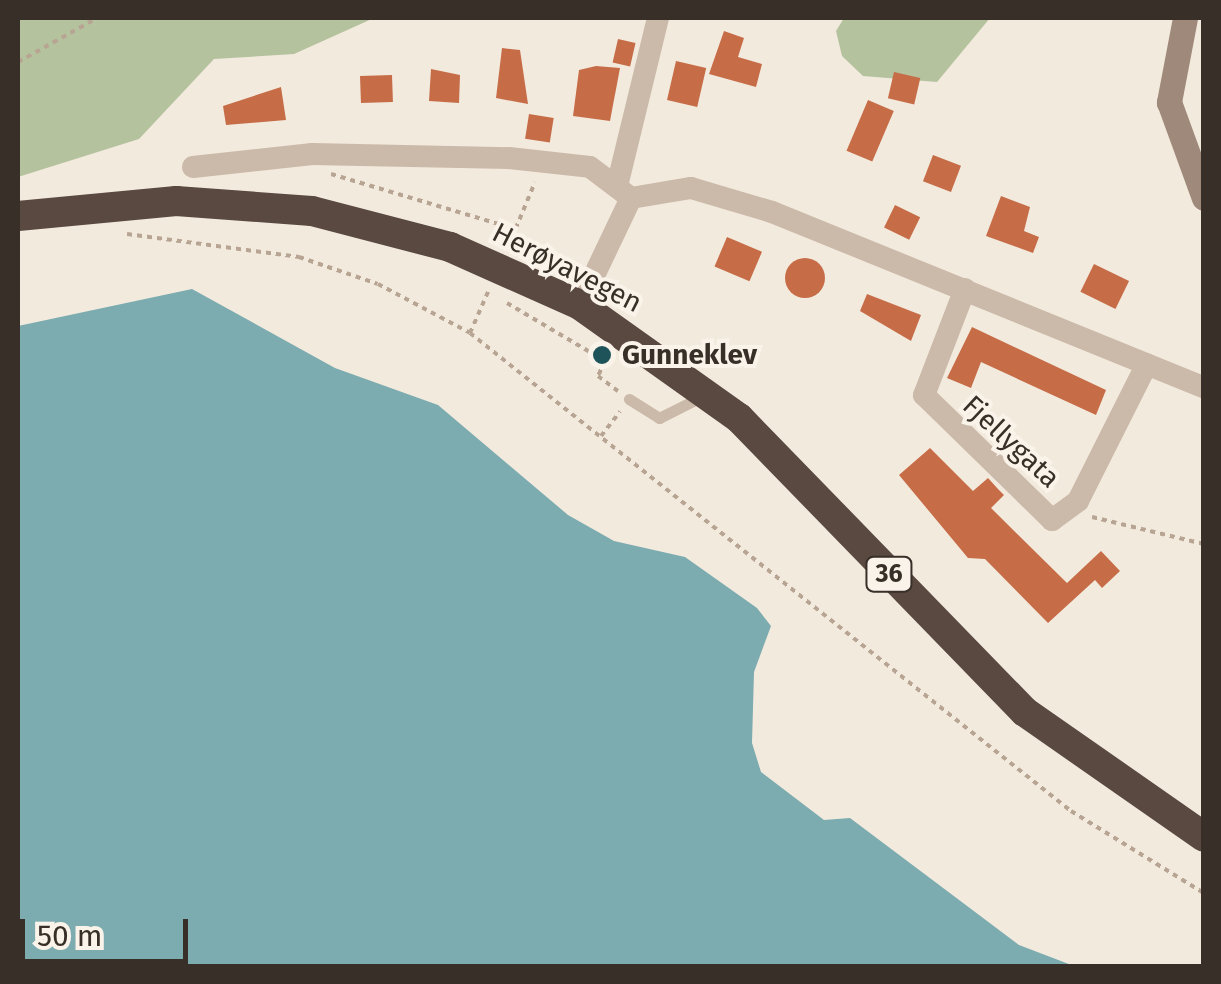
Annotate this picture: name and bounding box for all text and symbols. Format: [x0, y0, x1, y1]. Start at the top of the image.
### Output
street label: Herøyavegen [487, 216, 647, 320]
place label: Gunneklev [622, 338, 757, 372]
marker: Gunneklev [591, 344, 613, 366]
street label: Fjellygata [956, 389, 1066, 495]
road number: 36 [864, 554, 914, 594]
scale bar [25, 899, 192, 961]
text: 50 m [37, 918, 102, 954]

